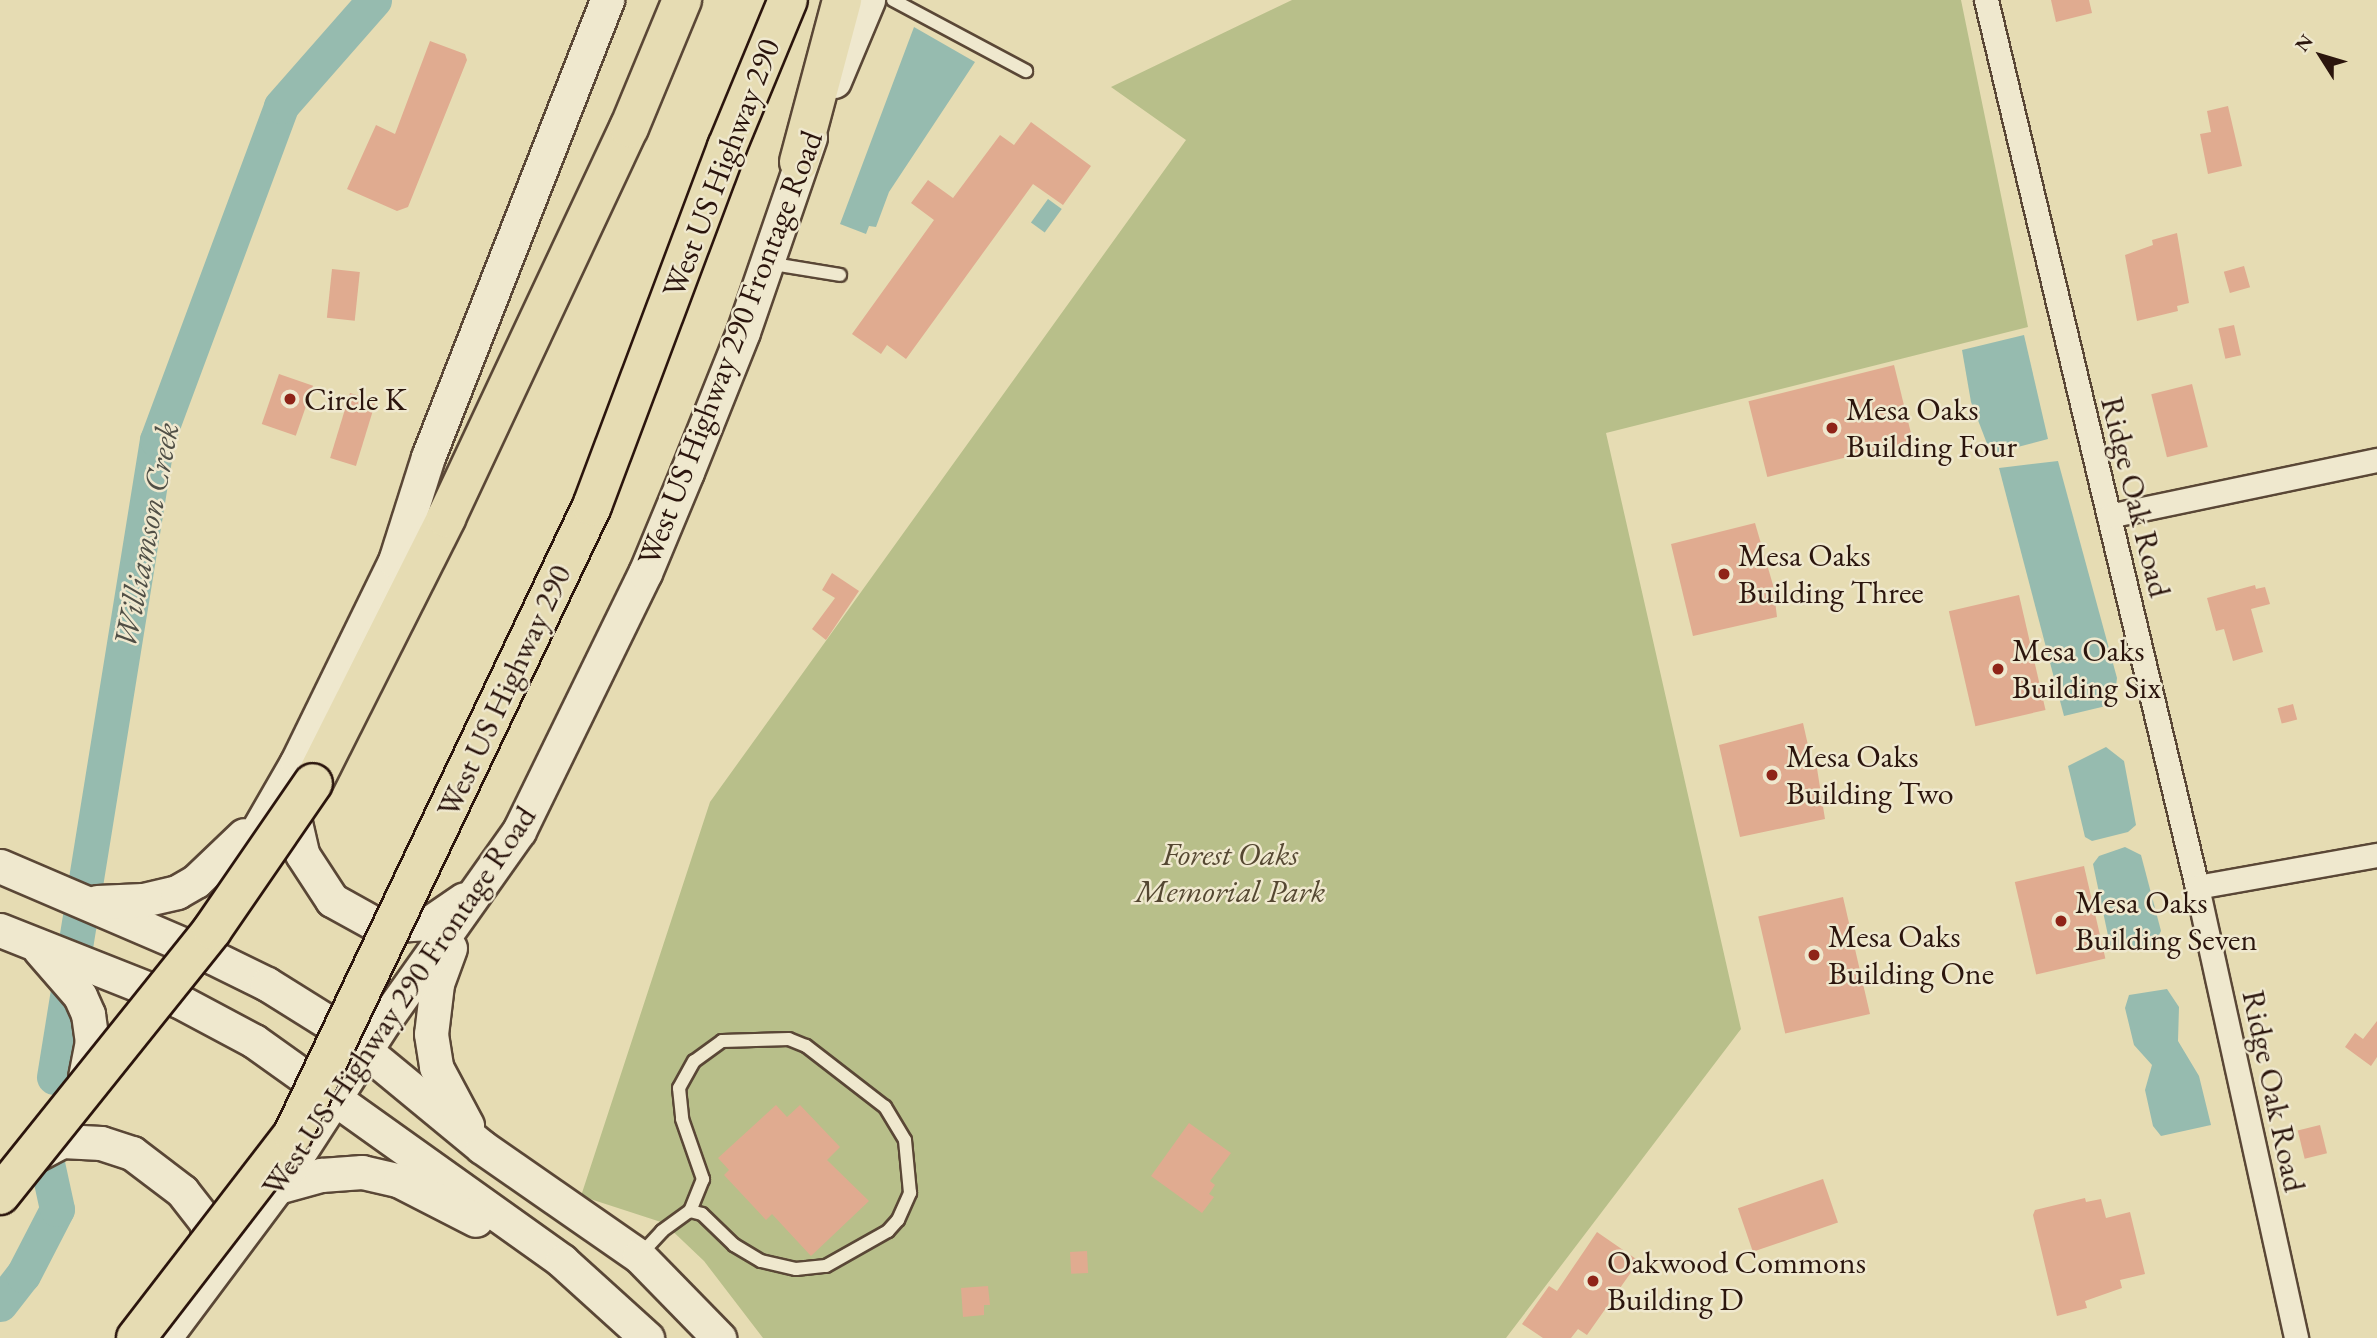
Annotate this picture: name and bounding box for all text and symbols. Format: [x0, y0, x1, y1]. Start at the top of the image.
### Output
north arrow [2286, 21, 2356, 91]
text: N [2289, 29, 2318, 57]
street label: West US Highway 290 [654, 33, 788, 303]
street label: West US Highway 290 Frontage Road [629, 125, 831, 571]
place label: Circle K [304, 380, 407, 418]
marker: Circle K [282, 391, 298, 407]
place label: Mesa Oaks Building Four [1846, 391, 2017, 466]
street label: Ridge Oak Road [2093, 393, 2179, 601]
water label: Williamson Creek [105, 419, 187, 651]
marker: Mesa Oaks Building Four [1824, 420, 1840, 436]
place label: Mesa Oaks Building Three [1738, 537, 1924, 612]
street label: West US Highway 290 [429, 559, 579, 823]
marker: Mesa Oaks Building Three [1716, 566, 1732, 582]
place label: Mesa Oaks Building Six [2012, 632, 2161, 707]
marker: Mesa Oaks Building Six [1990, 661, 2006, 677]
place label: Mesa Oaks Building Two [1786, 738, 1954, 813]
marker: Mesa Oaks Building Two [1764, 767, 1780, 783]
street label: West US Highway 290 Frontage Road [254, 798, 544, 1204]
park label: Forest Oaks Memorial Park [1135, 836, 1325, 911]
place label: Mesa Oaks Building Seven [2075, 884, 2257, 959]
marker: Mesa Oaks Building Seven [2053, 913, 2069, 929]
place label: Mesa Oaks Building One [1828, 918, 1994, 993]
marker: Mesa Oaks Building One [1806, 947, 1822, 963]
street label: Ridge Oak Road [2234, 987, 2314, 1195]
place label: Oakwood Commons Building D [1607, 1244, 1866, 1319]
marker: Oakwood Commons Building D [1585, 1273, 1601, 1289]

